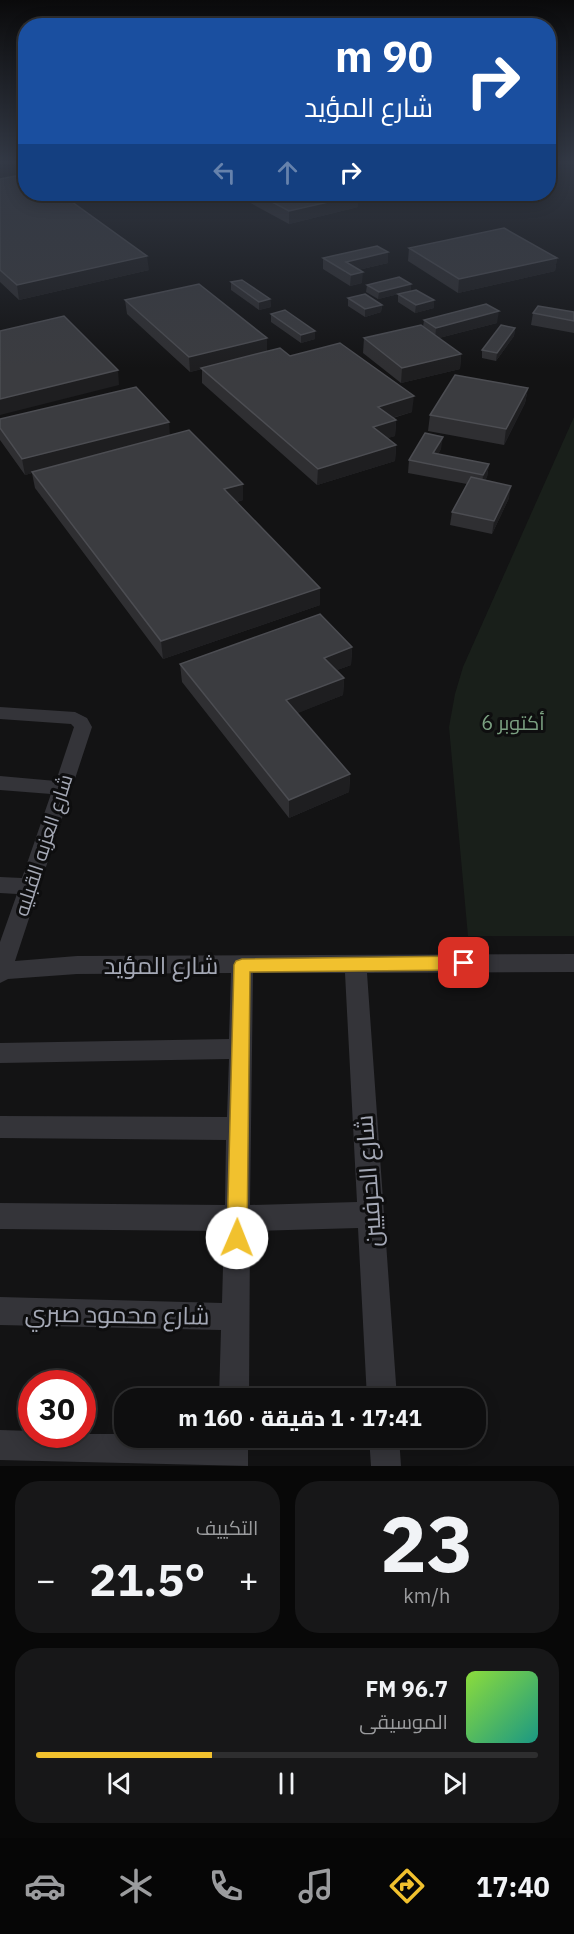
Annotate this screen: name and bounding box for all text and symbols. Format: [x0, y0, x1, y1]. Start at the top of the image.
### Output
text: 90 m [335, 29, 433, 84]
icon: right [454, 42, 532, 120]
text: شارع المؤيد [304, 89, 433, 124]
icon: left [208, 156, 241, 189]
icon: ahead [271, 156, 304, 189]
icon: right [334, 156, 367, 189]
park label: 6 أكتوبر [481, 709, 545, 736]
street label: شارع العزبه القبليه [7, 771, 80, 920]
pin [438, 937, 489, 988]
icon: arrive [447, 946, 480, 979]
street label: شارع المؤيد [104, 949, 218, 982]
street label: شارع الحرفيين [347, 1114, 390, 1248]
position arrow [205, 1206, 269, 1270]
street label: شارع محمود صبري [24, 1296, 210, 1335]
speed limit sign: 30 [18, 1370, 96, 1448]
text: 17:41 · 1 دقيقة · 160 m [178, 1403, 422, 1432]
text: 23 [380, 1492, 474, 1593]
text: التكييف [196, 1514, 259, 1541]
text: 21.5° [89, 1550, 205, 1608]
text: − [36, 1558, 56, 1601]
text: + [239, 1558, 258, 1601]
text: km/h [403, 1582, 450, 1609]
text: 96.7 FM [365, 1674, 448, 1703]
text: الموسيقى [359, 1708, 448, 1735]
icon: previous [103, 1767, 136, 1800]
icon: pause [270, 1767, 303, 1800]
icon: next [438, 1767, 471, 1800]
icon: car [24, 1865, 66, 1907]
icon: climate [115, 1865, 157, 1907]
icon: phone [205, 1865, 247, 1907]
icon: music [295, 1865, 337, 1907]
icon: directions [386, 1865, 428, 1907]
text: 17:40 [476, 1869, 550, 1904]

